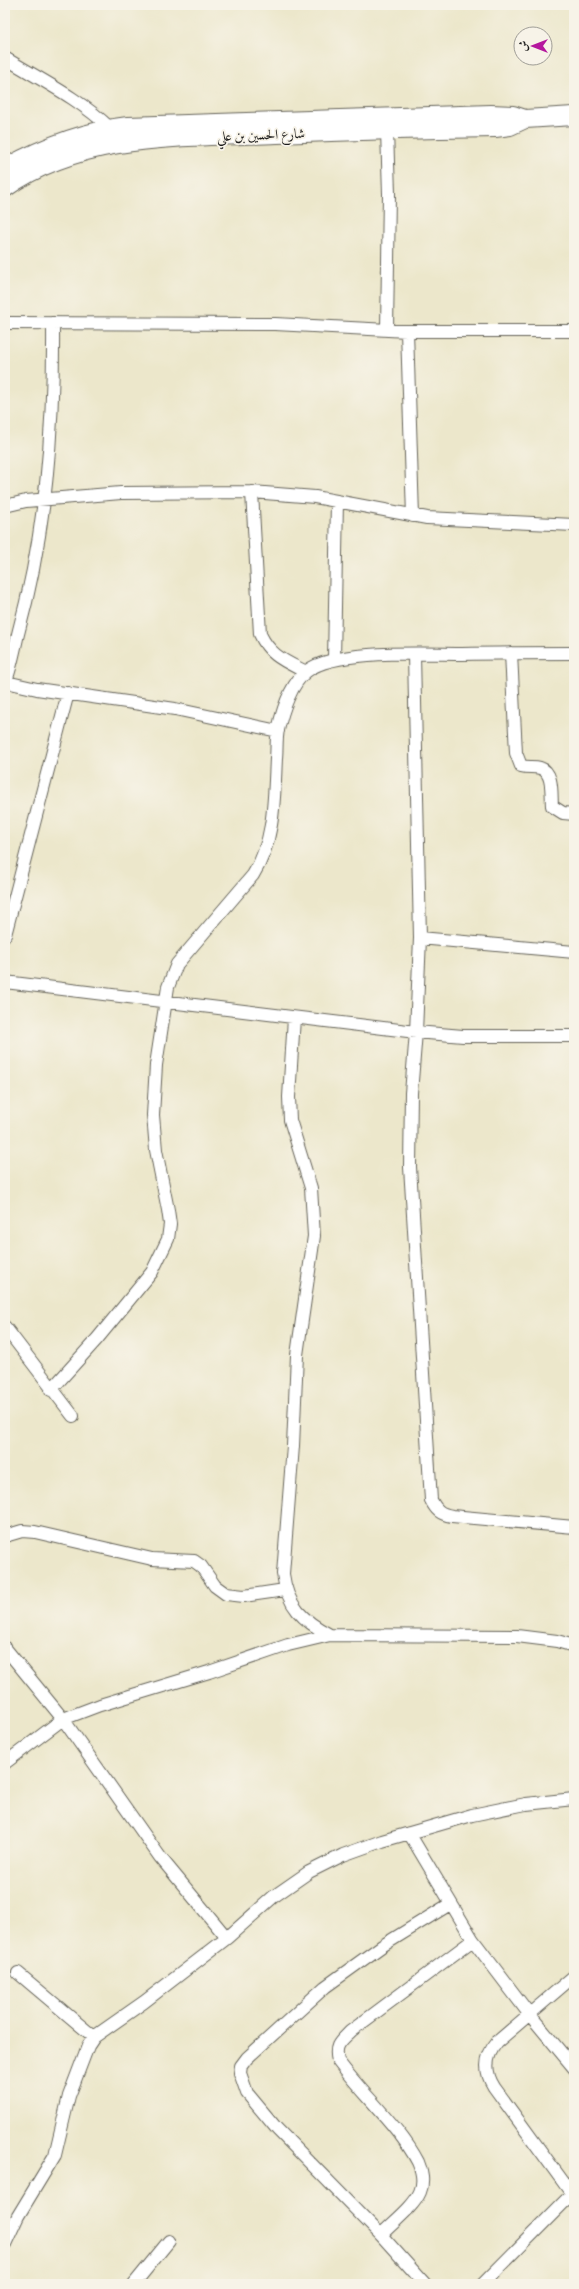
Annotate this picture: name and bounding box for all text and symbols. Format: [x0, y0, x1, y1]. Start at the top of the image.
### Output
north arrow [513, 26, 553, 66]
text: ش [516, 40, 531, 51]
street label: شارع الحسين بن علي [217, 124, 306, 149]

